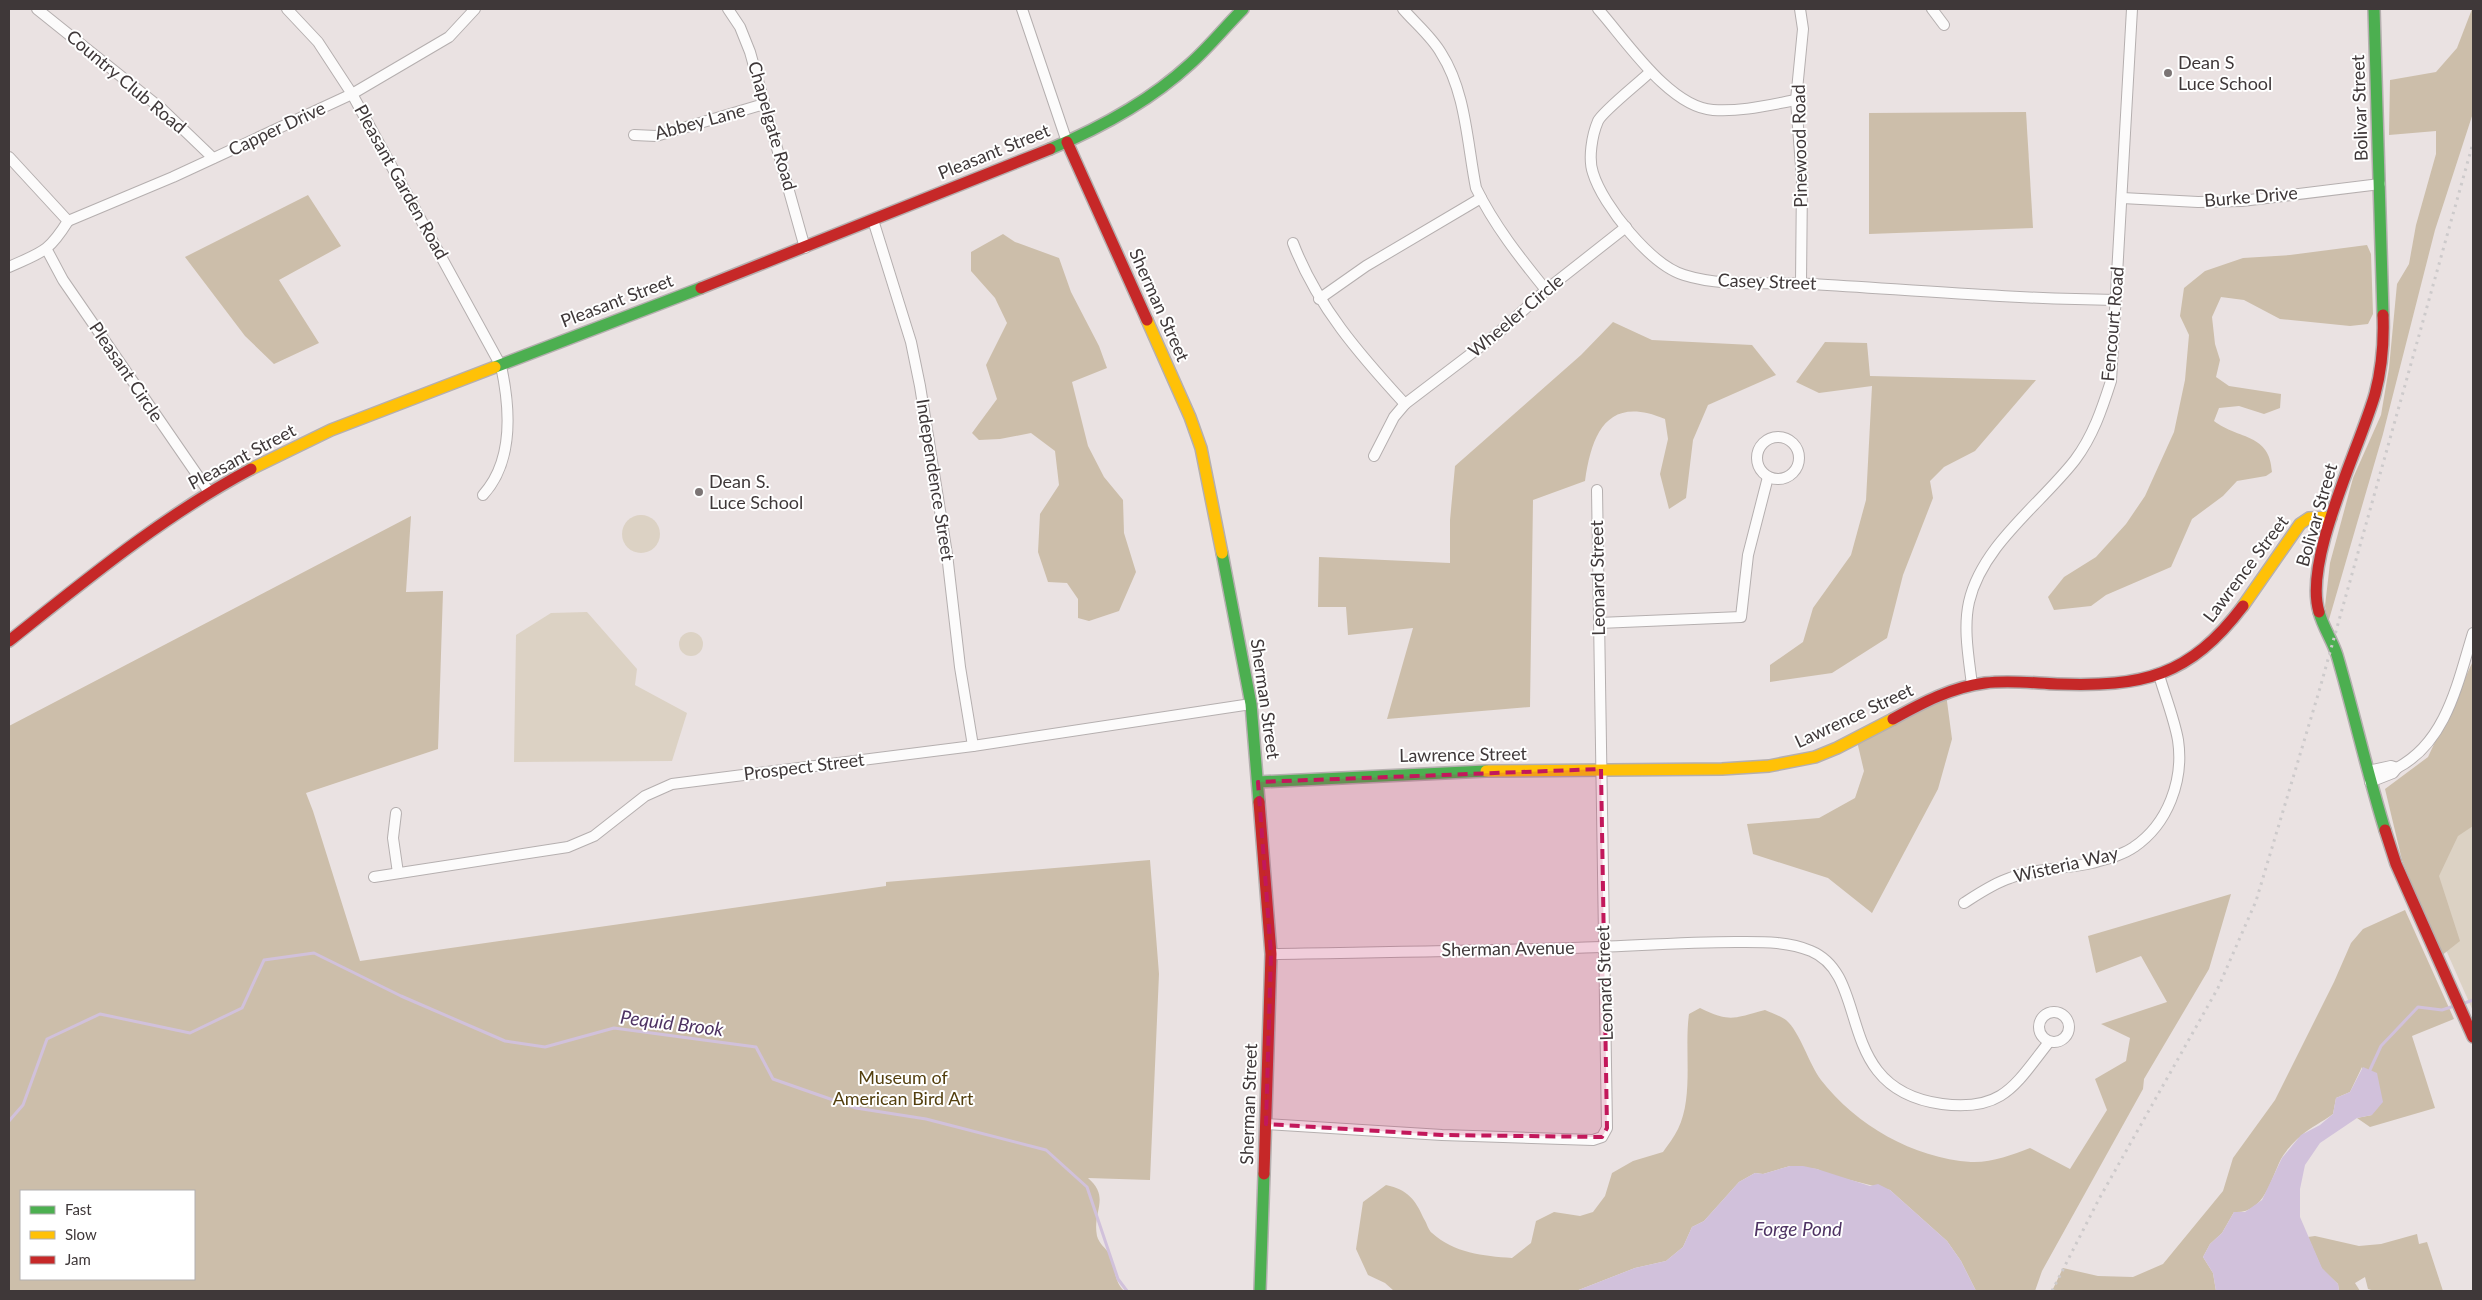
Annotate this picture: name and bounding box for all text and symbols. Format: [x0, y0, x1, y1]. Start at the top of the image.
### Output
street label: Country Club Road [62, 25, 191, 138]
place label: Dean S Luce School [2178, 51, 2272, 94]
street label: Bolivar Street [2346, 54, 2372, 162]
street label: Chapelgate Road [744, 59, 802, 193]
marker: Dean S Luce School [2162, 67, 2174, 79]
street label: Pinewood Road [1787, 84, 1811, 208]
street label: Capper Drive [225, 96, 329, 160]
street label: Abbey Lane [652, 98, 747, 144]
street label: Pleasant Garden Road [350, 100, 454, 263]
street label: Pleasant Street [935, 118, 1053, 183]
street label: Burke Drive [2203, 181, 2299, 211]
street label: Sherman Street [1125, 245, 1195, 365]
street label: Fencourt Road [2096, 266, 2128, 382]
street label: Pleasant Street [557, 268, 676, 332]
street label: Casey Street [1717, 268, 1817, 294]
street label: Wheeler Circle [1463, 269, 1567, 361]
street label: Pleasant Circle [85, 317, 168, 426]
street label: Independence Street [912, 397, 960, 563]
street label: Pleasant Street [184, 418, 300, 494]
street label: Bolivar Street [2291, 460, 2341, 569]
place label: Dean S. Luce School [709, 470, 803, 513]
marker: Dean S. Luce School [693, 486, 705, 498]
street label: Lawrence Street [2198, 510, 2293, 626]
street label: Leonard Street [1585, 520, 1609, 636]
street label: Sherman Street [1247, 637, 1285, 761]
street label: Lawrence Street [1791, 678, 1917, 752]
street label: Lawrence Street [1399, 742, 1528, 766]
street label: Prospect Street [742, 748, 866, 784]
street label: Wisteria Way [2011, 841, 2121, 887]
street label: Leonard Street [1591, 924, 1617, 1041]
street label: Sherman Avenue [1441, 936, 1575, 960]
water label: Pequid Brook [619, 1005, 726, 1040]
street label: Sherman Street [1235, 1042, 1261, 1165]
park label: Museum of American Bird Art [833, 1066, 974, 1109]
legend [20, 1190, 195, 1280]
text: Fast [65, 1200, 92, 1218]
water label: Forge Pond [1754, 1217, 1842, 1240]
text: Slow [65, 1225, 97, 1243]
text: Jam [65, 1250, 91, 1268]

